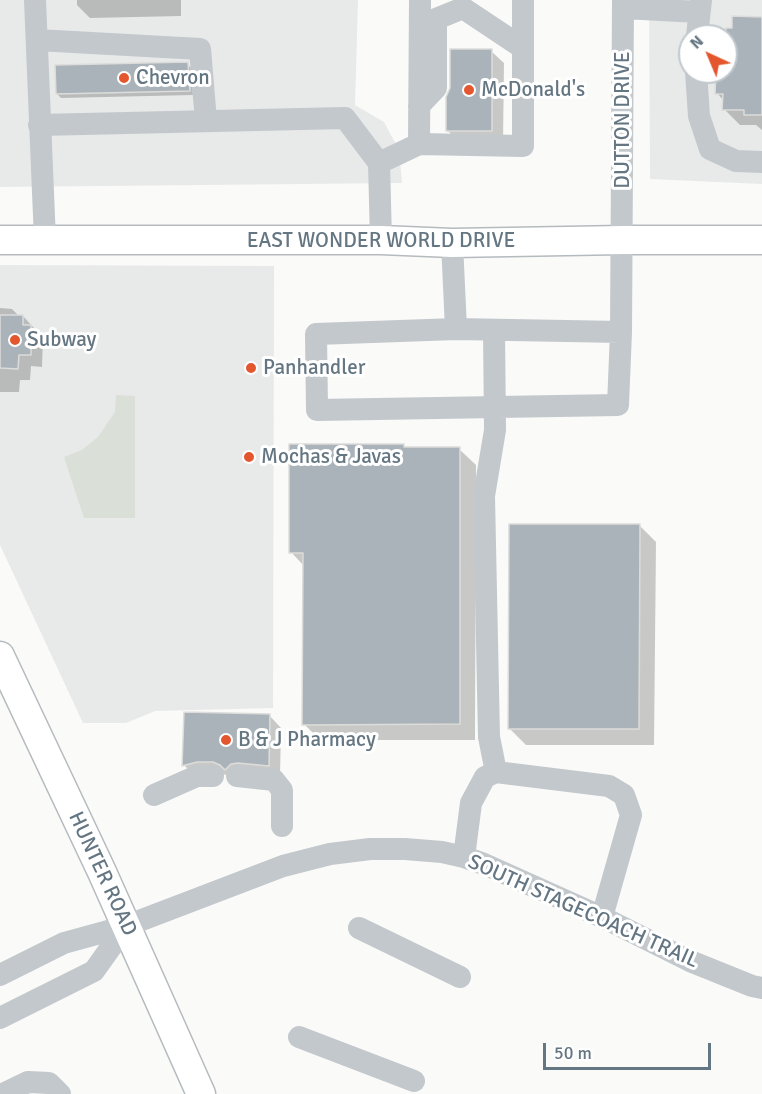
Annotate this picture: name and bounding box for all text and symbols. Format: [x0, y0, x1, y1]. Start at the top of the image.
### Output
north arrow [678, 24, 738, 84]
text: N [686, 31, 708, 54]
street label: DUTTON DRIVE [610, 51, 636, 189]
place label: Chevron [136, 65, 210, 91]
marker: Chevron [117, 71, 131, 85]
place label: McDonald's [481, 77, 585, 103]
marker: McDonald's [462, 83, 476, 97]
street label: EAST WONDER WORLD DRIVE [247, 228, 515, 254]
place label: Subway [27, 327, 96, 353]
marker: Subway [8, 333, 22, 347]
place label: Panhandler [263, 355, 365, 381]
marker: Panhandler [244, 361, 258, 375]
place label: Mochas & Javas [261, 444, 401, 470]
marker: Mochas & Javas [242, 450, 256, 464]
place label: B & J Pharmacy [238, 727, 376, 753]
marker: B & J Pharmacy [219, 733, 233, 747]
street label: HUNTER ROAD [62, 808, 142, 940]
street label: SOUTH STAGECOACH TRAIL [464, 850, 702, 974]
scale bar [546, 1031, 714, 1069]
text: 50 m [554, 1042, 592, 1064]

